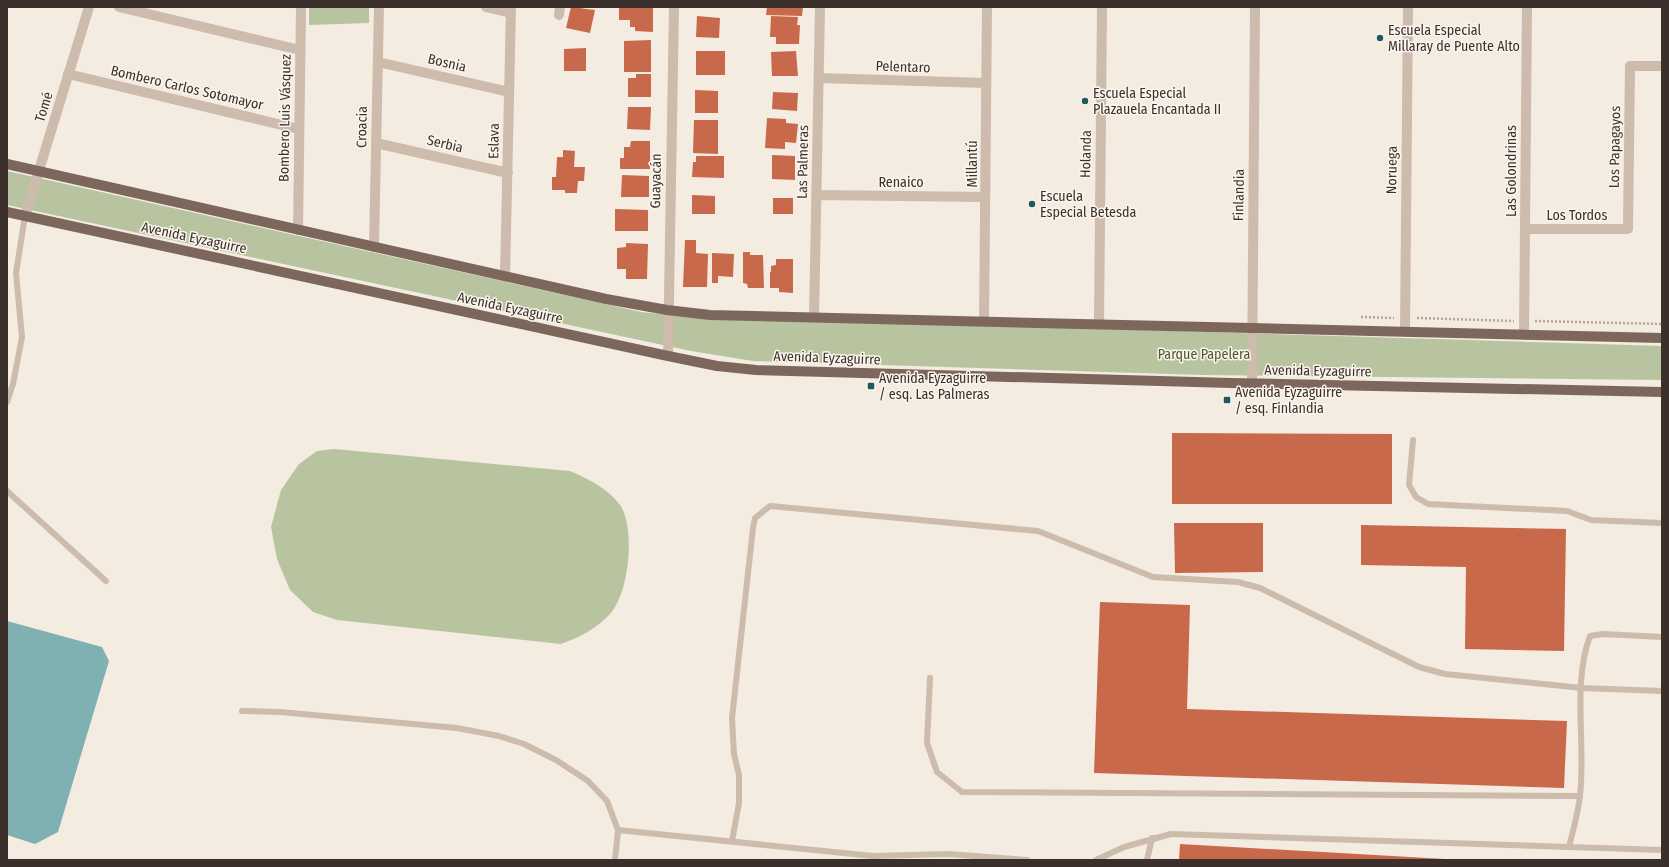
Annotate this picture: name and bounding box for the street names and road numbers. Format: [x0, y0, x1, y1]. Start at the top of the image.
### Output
street label: Bosnia [426, 50, 468, 76]
street label: Bombero Luis Vásquez [275, 53, 295, 182]
street label: Pelentaro [875, 58, 931, 76]
street label: Bombero Carlos Sotomayor [109, 62, 265, 114]
street label: Tomé [31, 90, 57, 124]
street label: Croacia [353, 106, 371, 148]
street label: Los Papagayos [1606, 106, 1624, 188]
street label: Eslava [485, 123, 503, 159]
street label: Las Palmeras [794, 125, 812, 199]
street label: Las Golondrinas [1503, 125, 1520, 217]
street label: Holanda [1077, 130, 1095, 178]
street label: Serbia [425, 132, 465, 156]
street label: Millantú [964, 141, 981, 187]
street label: Noruega [1383, 146, 1401, 194]
street label: Guayacán [647, 153, 665, 209]
street label: Finlandia [1230, 169, 1248, 221]
street label: Renaico [878, 174, 924, 191]
street label: Los Tordos [1547, 207, 1607, 224]
street label: Avenida Eyzaguirre [140, 219, 248, 257]
street label: Avenida Eyzaguirre [456, 289, 564, 327]
street label: Avenida Eyzaguirre [773, 348, 881, 368]
street label: Avenida Eyzaguirre [1264, 362, 1372, 380]

